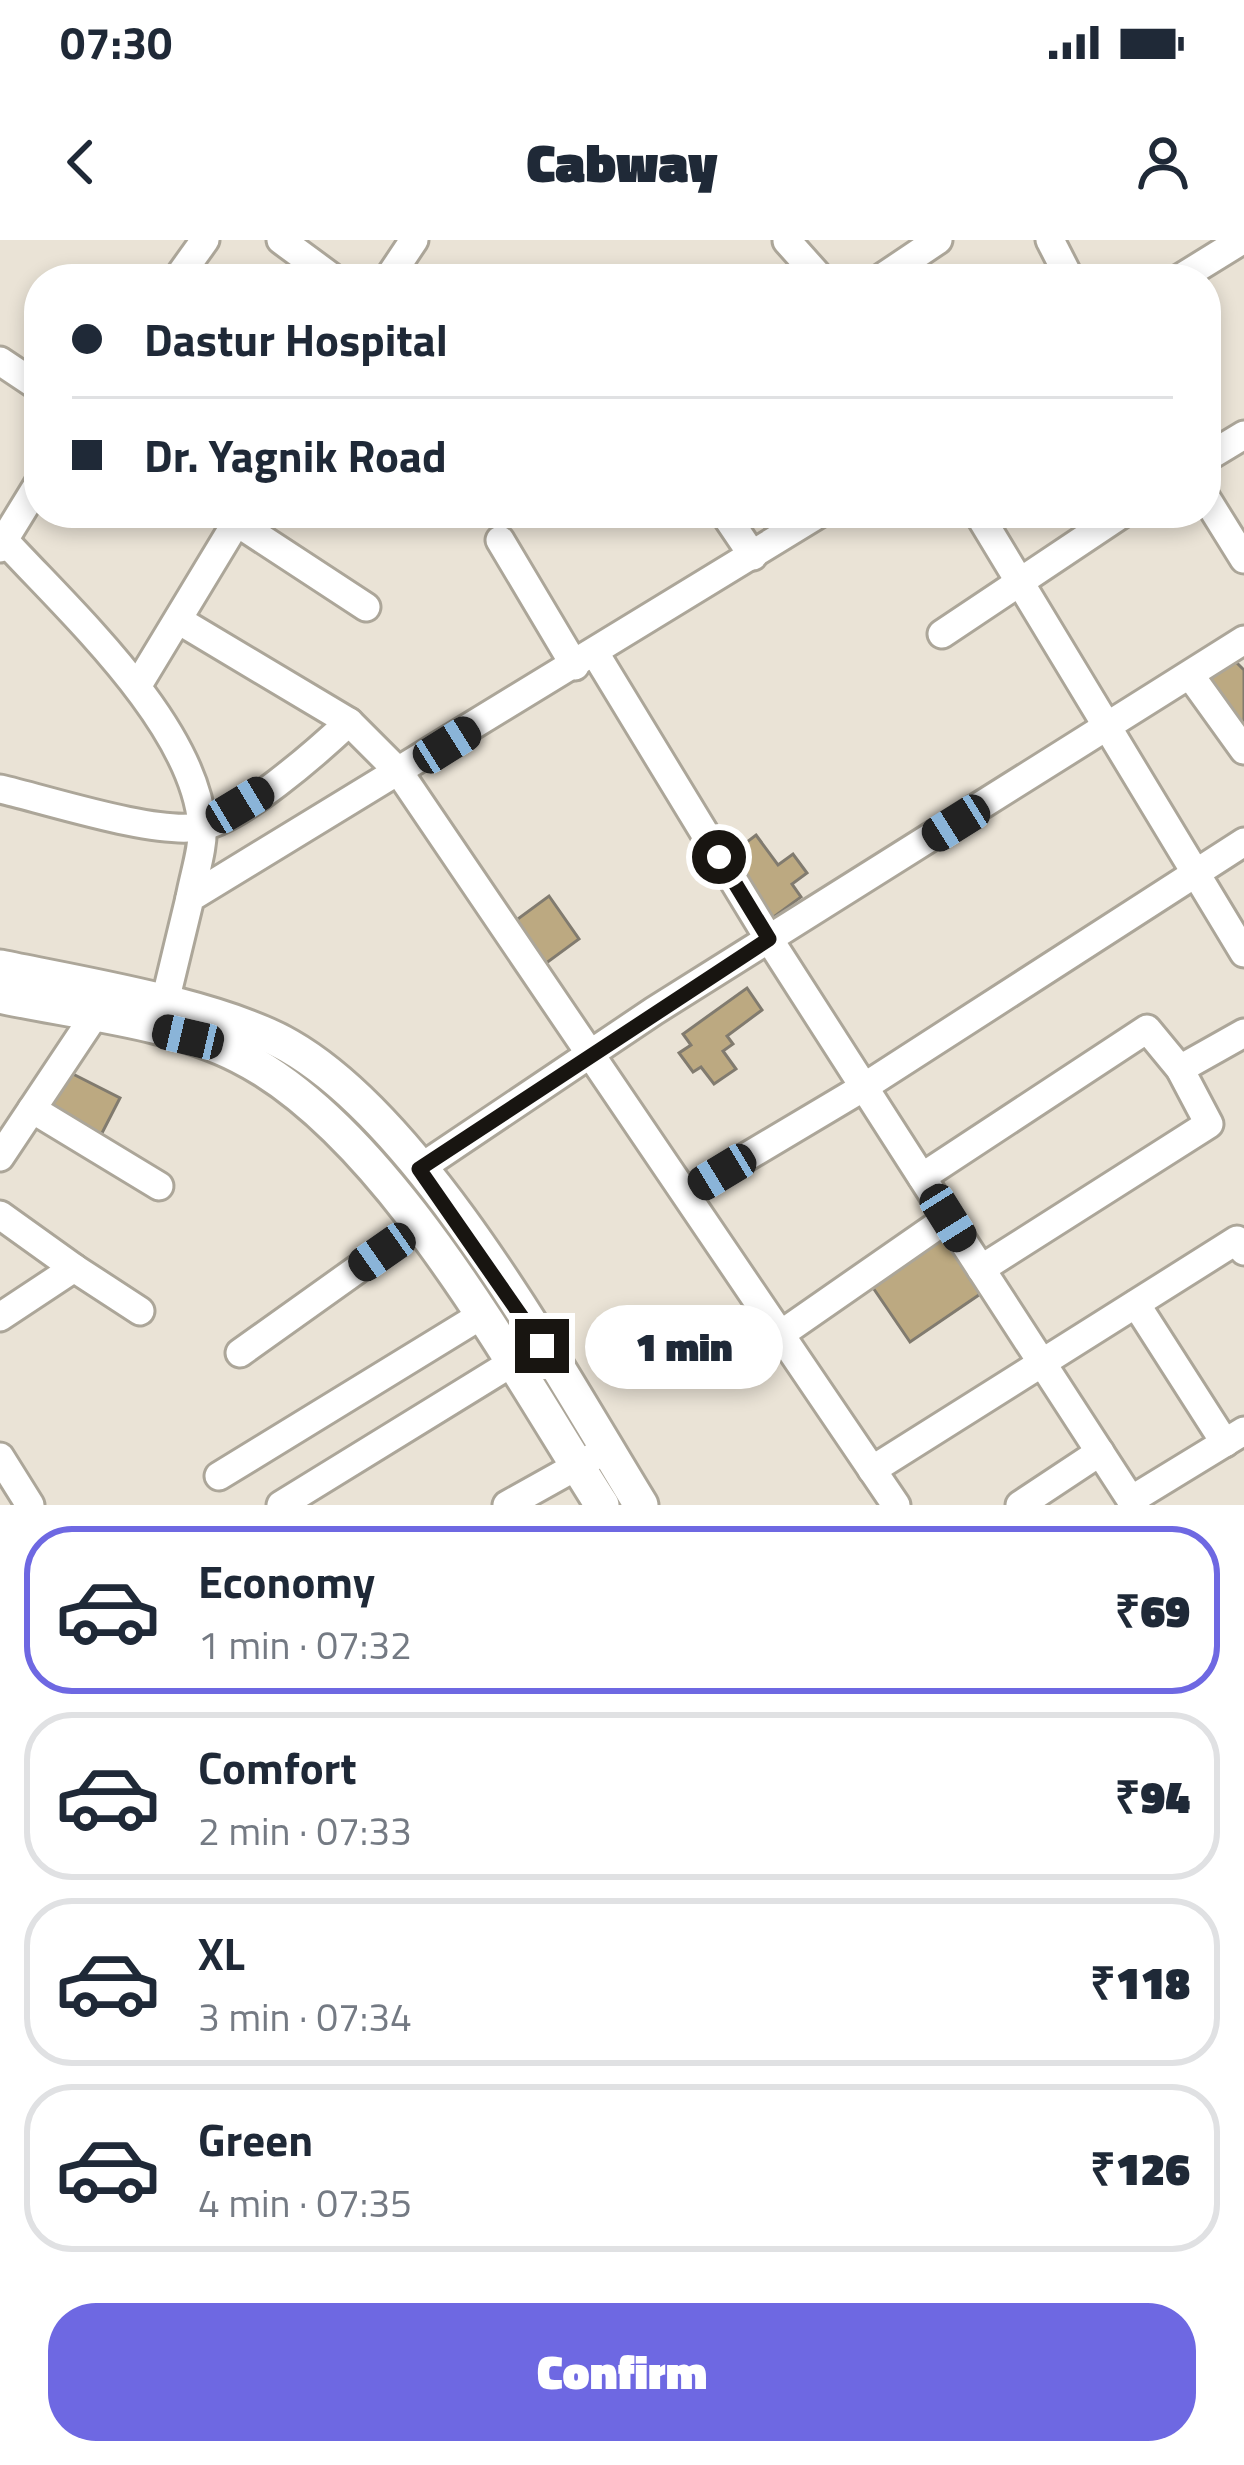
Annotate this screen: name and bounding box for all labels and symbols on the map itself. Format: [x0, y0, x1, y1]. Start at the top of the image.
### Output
car [407, 711, 487, 779]
car [200, 771, 280, 839]
car [916, 789, 996, 857]
route start [692, 830, 746, 884]
car [149, 1011, 227, 1063]
car [682, 1138, 762, 1206]
car [914, 1178, 982, 1258]
car [342, 1217, 422, 1287]
callout: 1 min [584, 1304, 782, 1388]
route end [515, 1319, 569, 1373]

